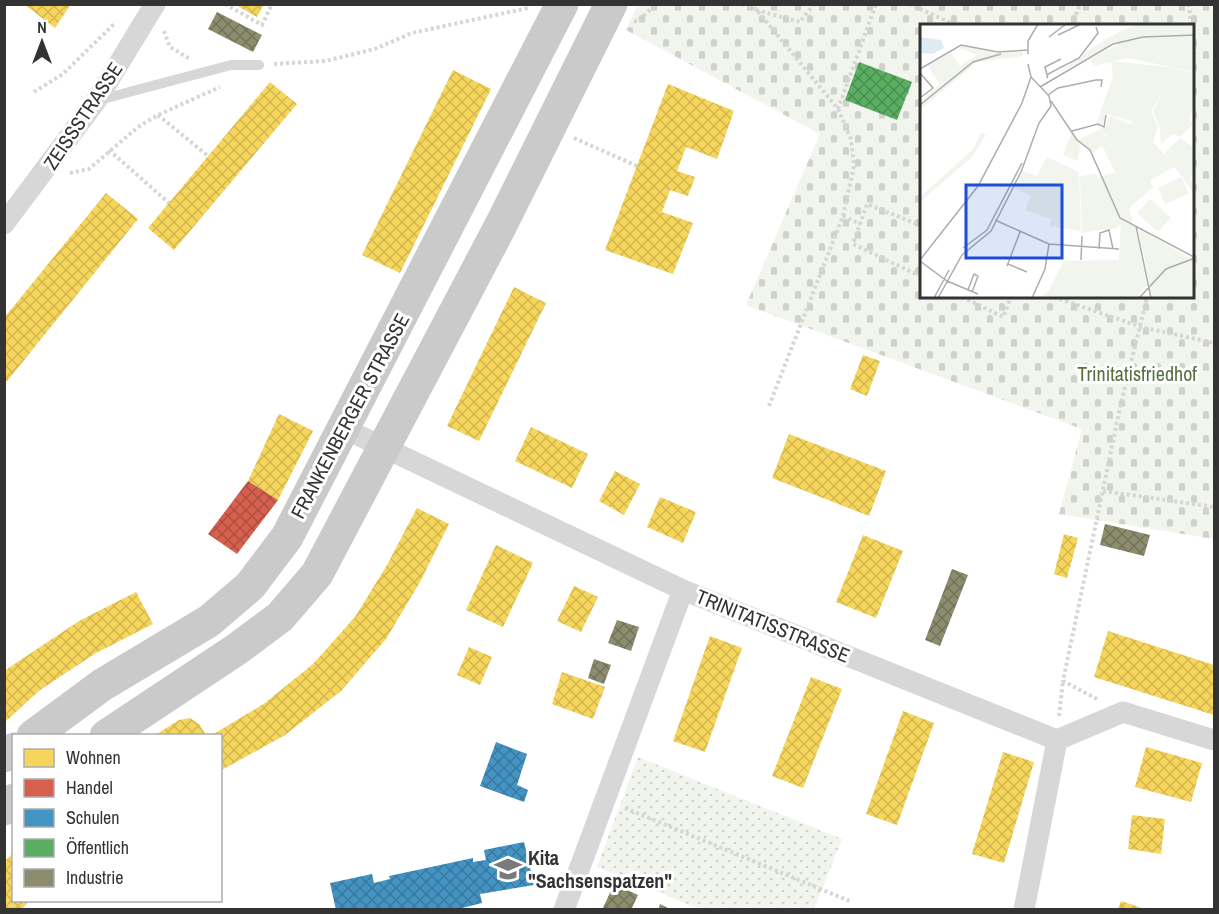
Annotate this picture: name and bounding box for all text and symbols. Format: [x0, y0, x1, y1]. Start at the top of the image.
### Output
north arrow [12, 12, 72, 72]
text: N [37, 16, 47, 38]
inset map [920, 24, 1195, 298]
street label: ZEISSSTRASSE [37, 57, 128, 175]
street label: FRANKENBERGER STRASSE [284, 308, 415, 523]
park label: Trinitatisfriedhof [1077, 360, 1197, 387]
street label: TRINITATISSTRASSE [692, 582, 854, 669]
legend [12, 734, 222, 902]
text: Wohnen [66, 745, 121, 770]
text: Handel [66, 775, 113, 800]
text: Schulen [66, 805, 119, 830]
text: Öffentlich [66, 835, 129, 860]
place label: Kita "Sachsenspatzen" [528, 844, 672, 894]
school or university icon: Kita "Sachsenspatzen" [493, 854, 523, 884]
text: Industrie [66, 865, 123, 890]

